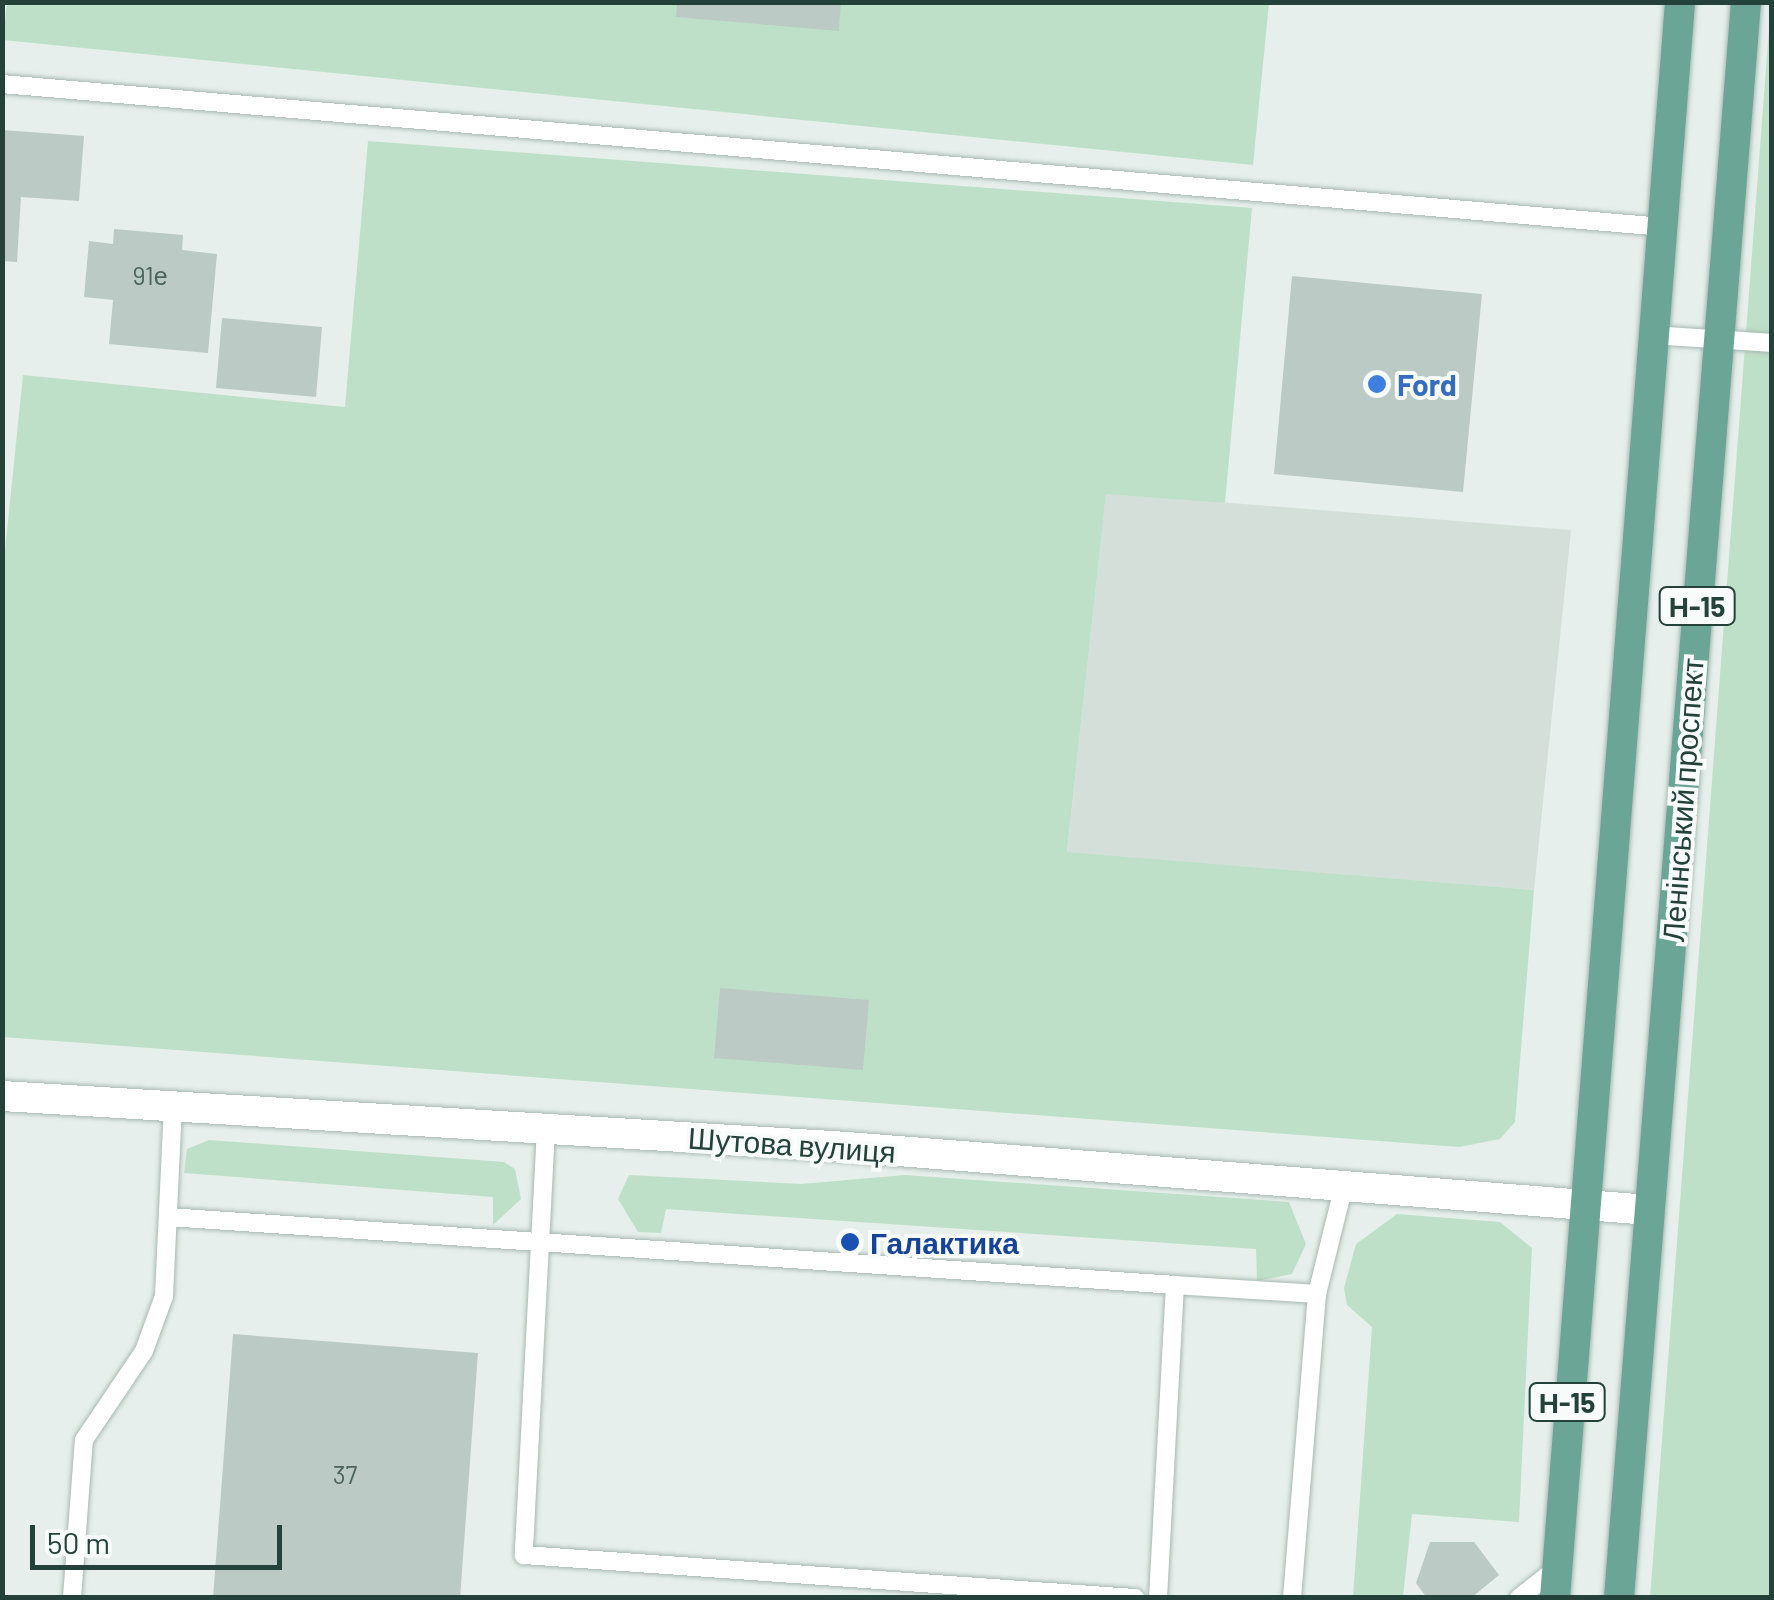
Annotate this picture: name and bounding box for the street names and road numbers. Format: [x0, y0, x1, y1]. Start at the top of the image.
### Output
road number: Н-15 [1657, 583, 1737, 629]
street label: Ленінський проспект [1654, 657, 1710, 943]
street label: Шутова вулиця [687, 1119, 897, 1169]
road number: Н-15 [1527, 1379, 1607, 1425]

